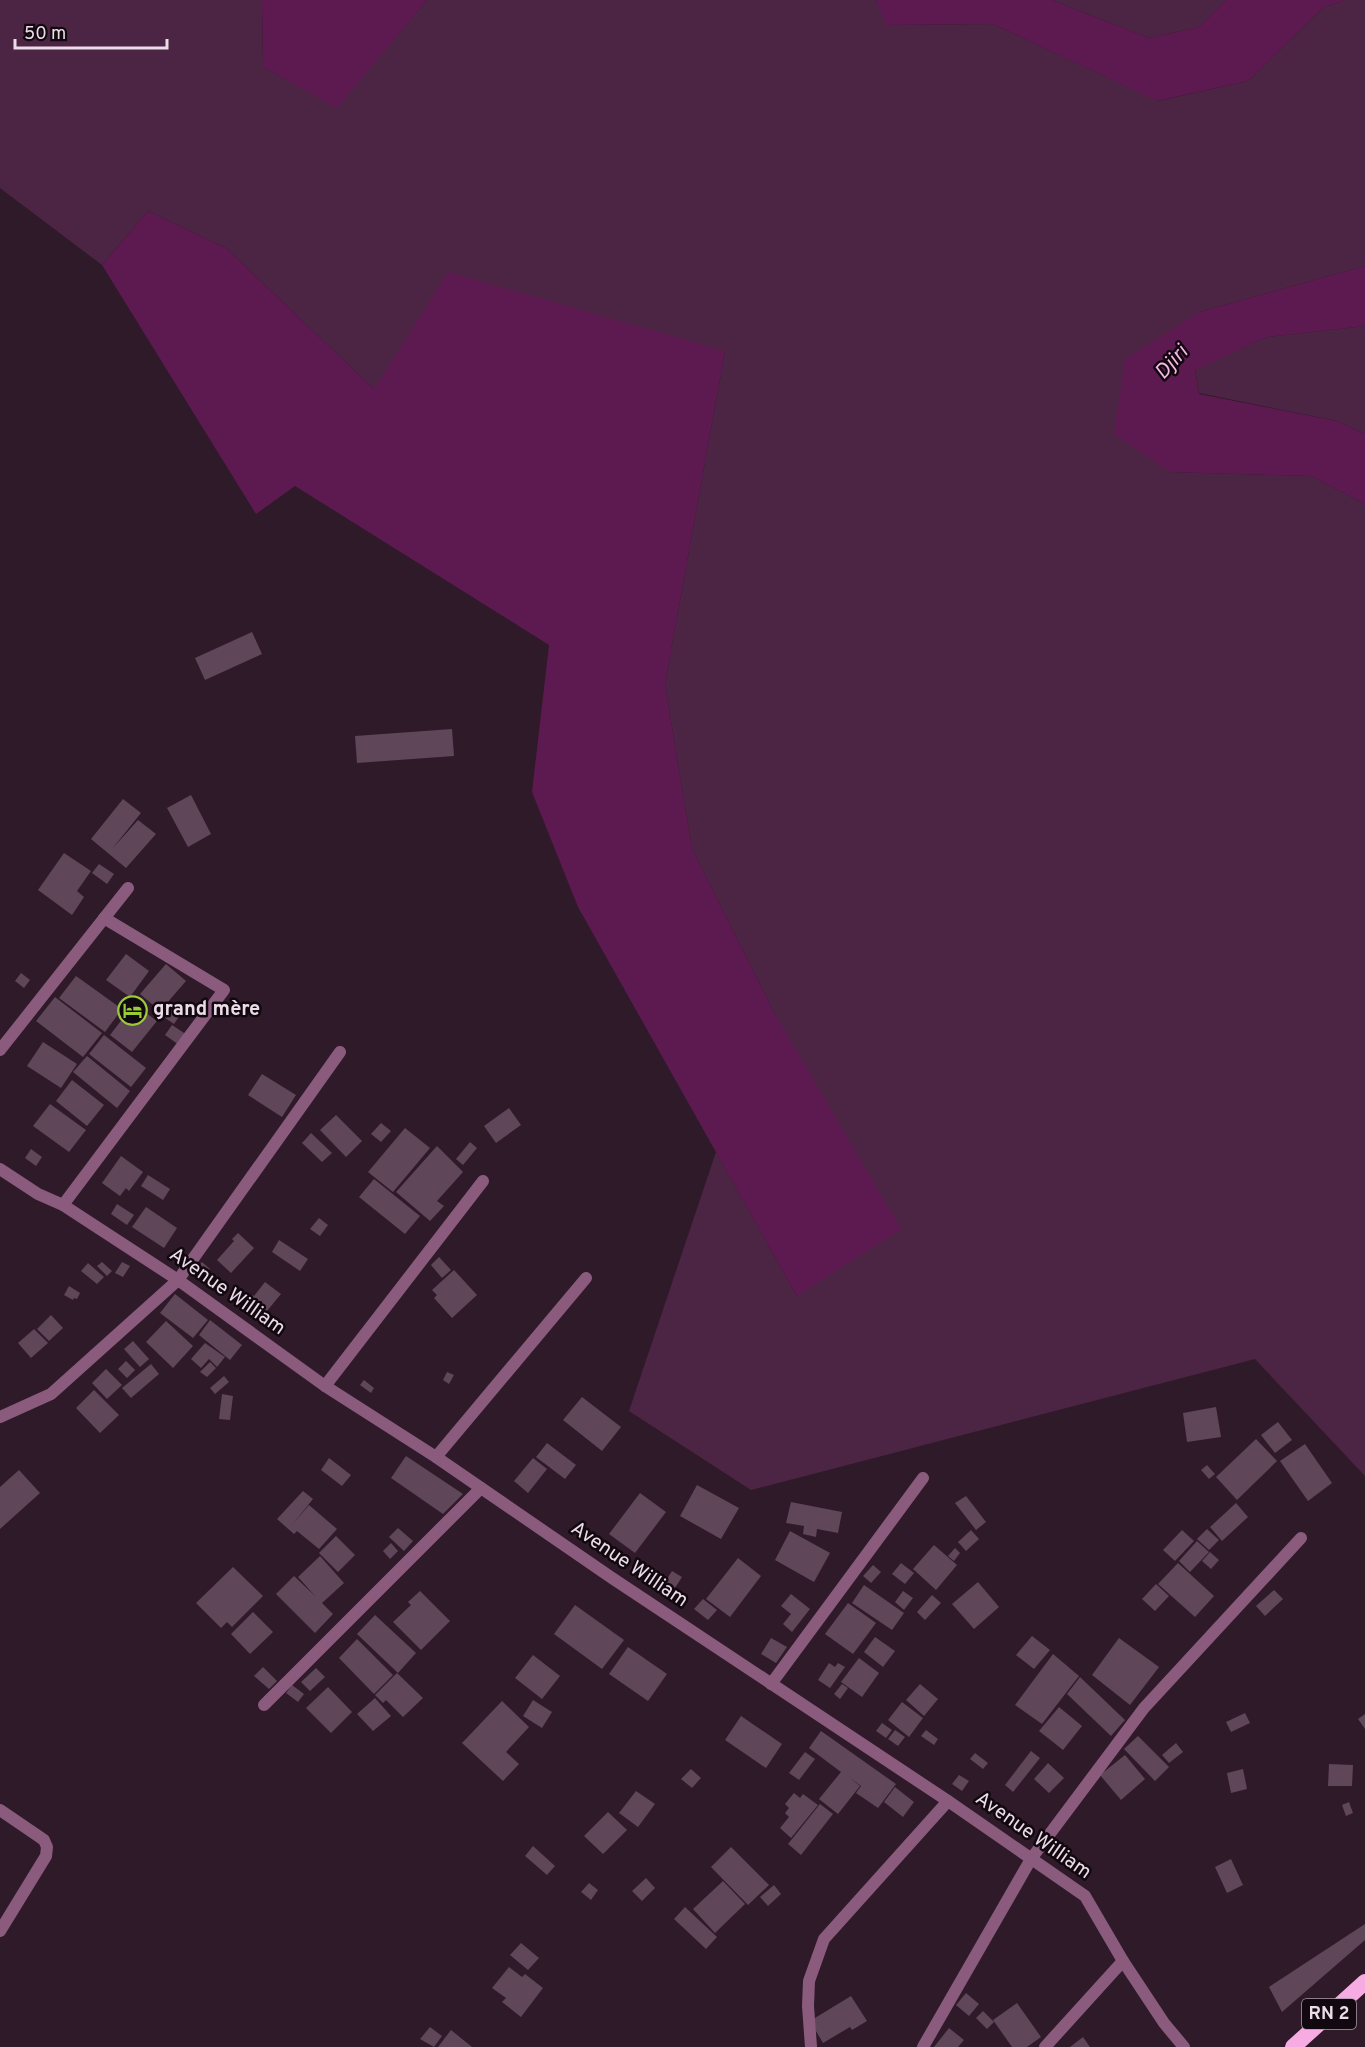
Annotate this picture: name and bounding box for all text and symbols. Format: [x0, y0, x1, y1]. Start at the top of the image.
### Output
scale bar [15, 12, 166, 50]
text: 50 m [24, 23, 66, 46]
water label: Djiri [1149, 339, 1196, 386]
hotel icon: grand mère [116, 994, 148, 1026]
place label: grand mère [153, 997, 260, 1023]
street label: Avenue William [164, 1242, 290, 1342]
street label: Avenue William [565, 1516, 693, 1614]
street label: Avenue William [970, 1786, 1096, 1886]
road number: RN 2 [1302, 1999, 1356, 2029]

